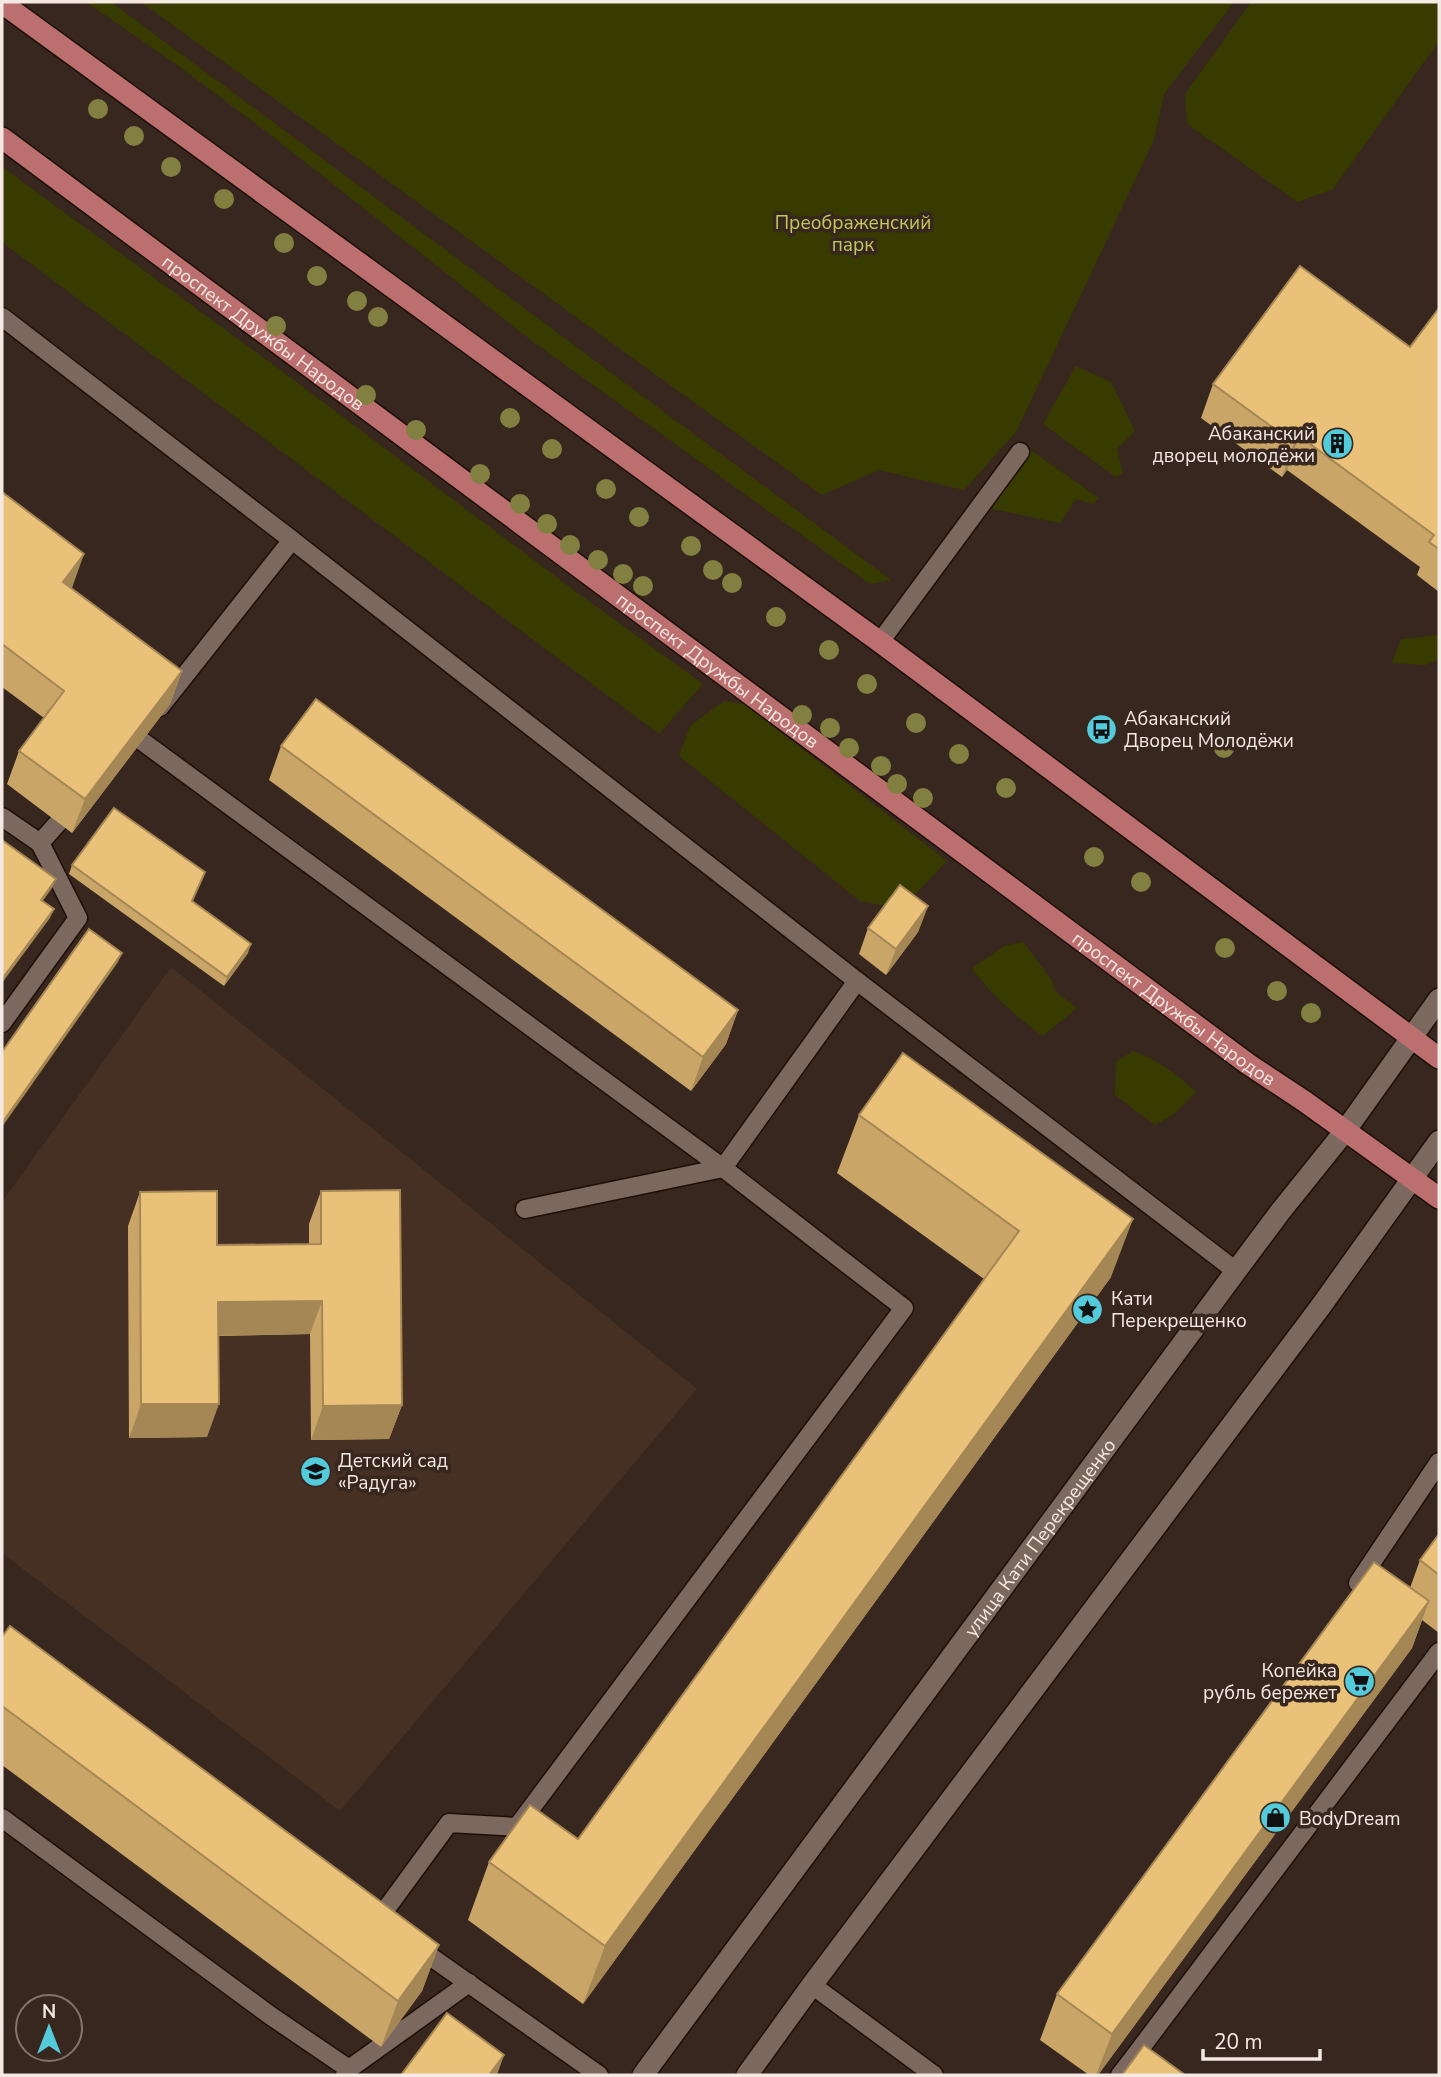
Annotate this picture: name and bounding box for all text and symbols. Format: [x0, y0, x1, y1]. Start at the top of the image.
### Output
park label: Преображенский парк [775, 210, 931, 258]
street label: проспект Дружбы Народов [156, 249, 370, 417]
place label: Абаканский дворец молодёжи [1152, 421, 1315, 469]
building icon: Абаканский дворец молодёжи [1321, 427, 1355, 461]
street label: проспект Дружбы Народов [611, 587, 824, 755]
place label: Абаканский Дворец Молодёжи [1124, 706, 1294, 754]
bus stop icon: Абаканский Дворец Молодёжи [1084, 712, 1118, 746]
street label: проспект Дружбы Народов [1067, 926, 1280, 1093]
place label: Кати Перекрещенко [1111, 1286, 1247, 1334]
place icon: Кати Перекрещенко [1071, 1292, 1105, 1326]
street label: улица Кати Перекрещенко [958, 1433, 1122, 1643]
place label: Детский сад «Радуга» [338, 1448, 448, 1496]
school or university icon: Детский сад «Радуга» [298, 1454, 332, 1488]
place label: Копейка рубль бережет [1203, 1658, 1338, 1706]
supermarket icon: Копейка рубль бережет [1343, 1664, 1377, 1698]
shop icon: BodyDream [1259, 1801, 1293, 1835]
place label: BodyDream [1299, 1806, 1400, 1832]
north arrow [14, 1993, 84, 2063]
text: N [42, 1999, 56, 2025]
scale bar [1203, 2018, 1320, 2062]
text: 20 m [1214, 2028, 1263, 2056]

